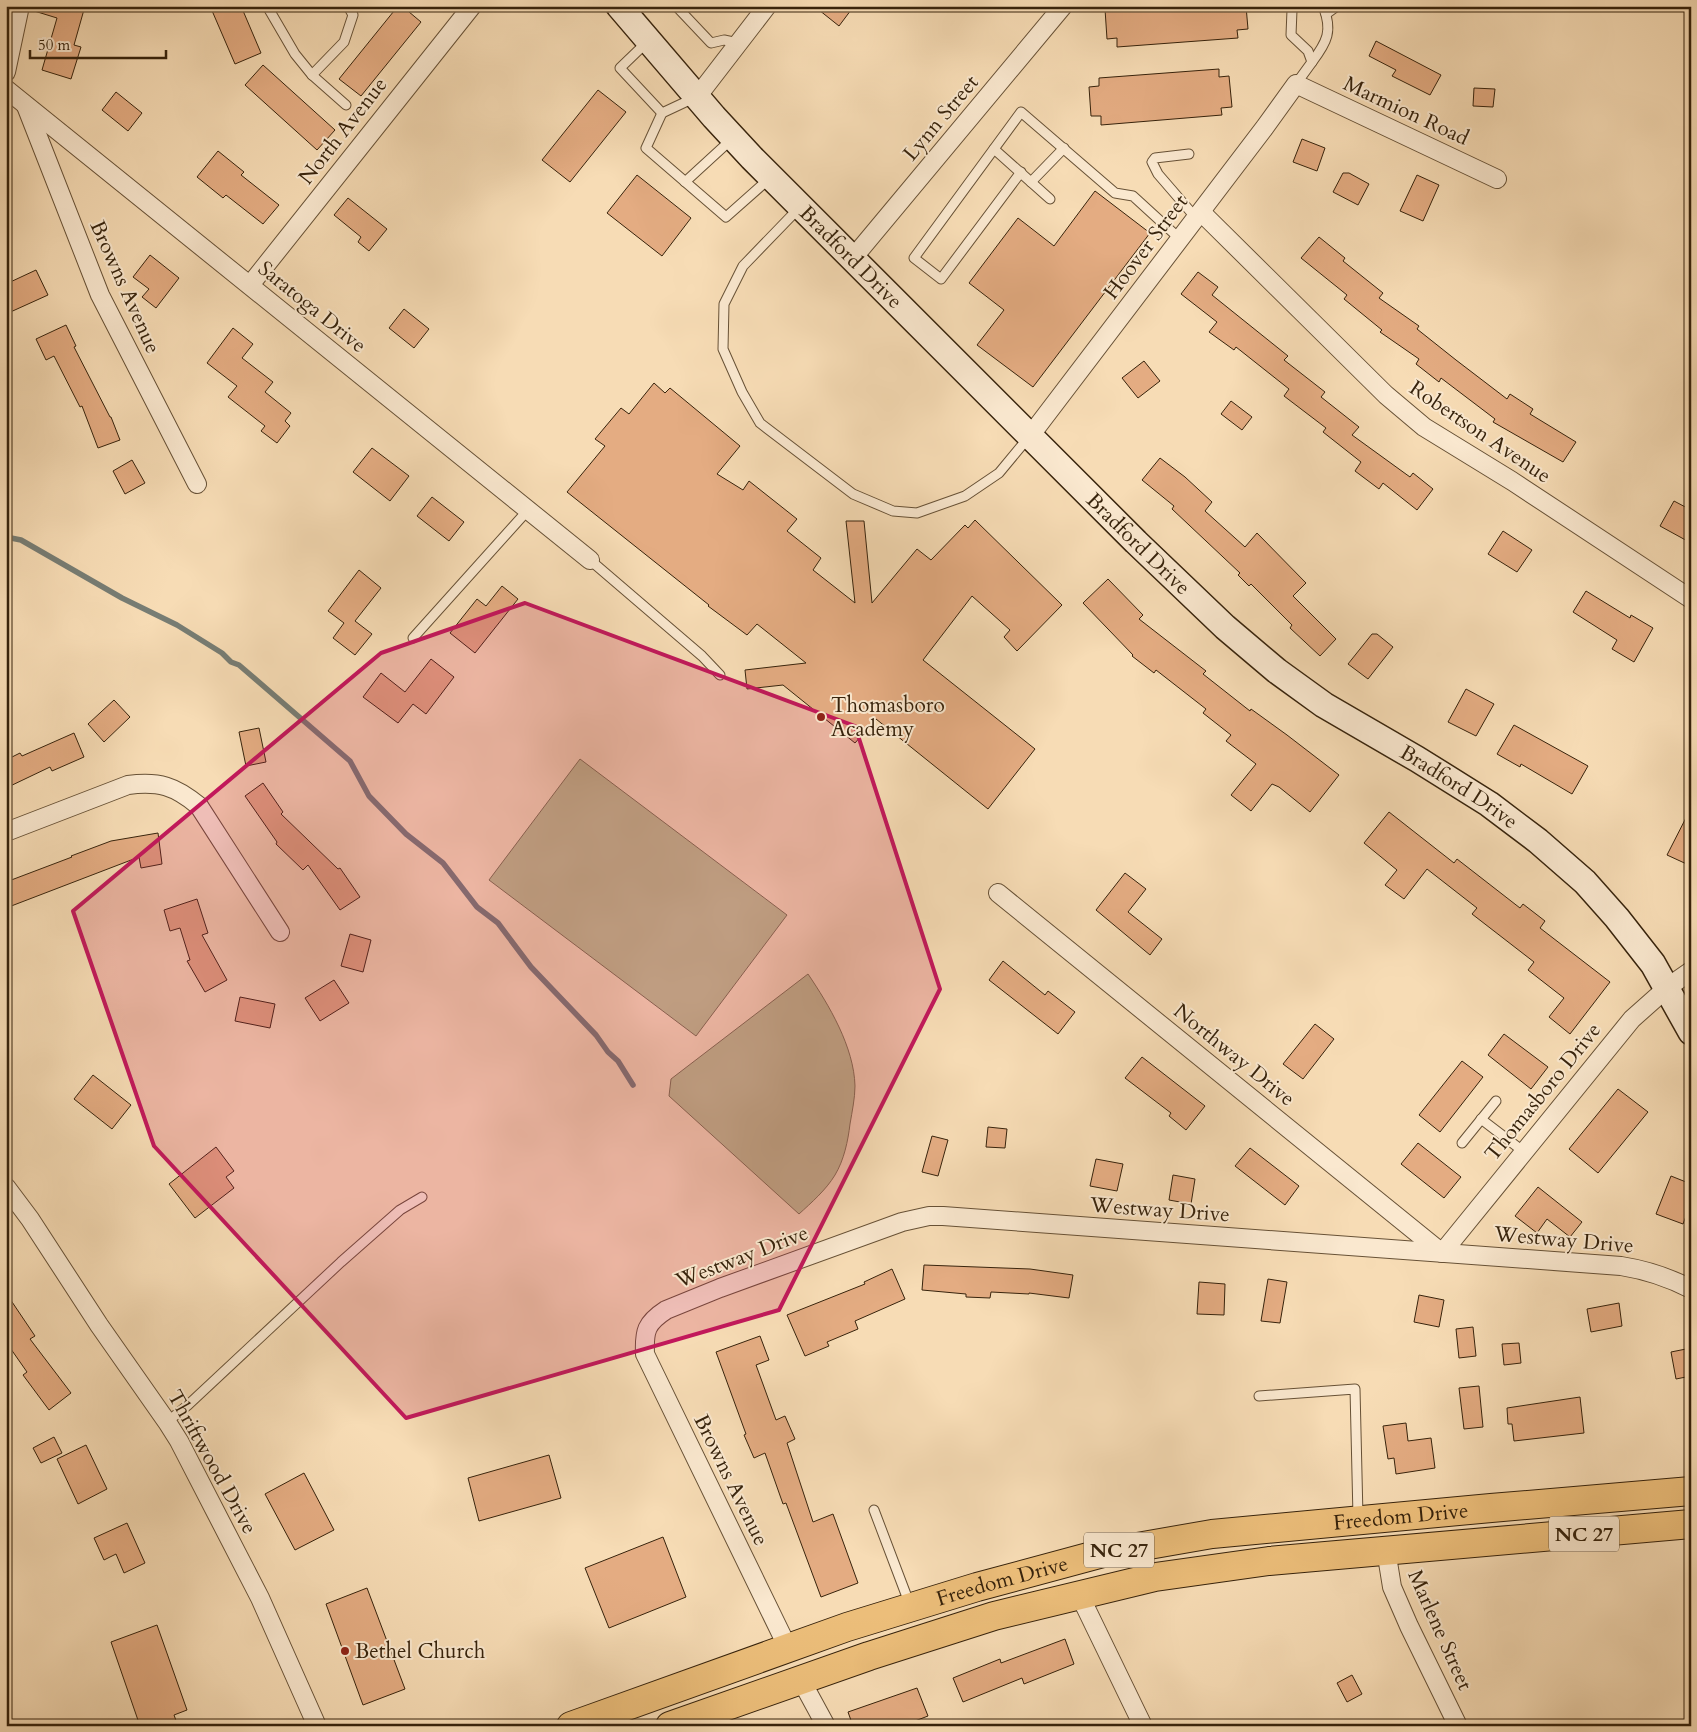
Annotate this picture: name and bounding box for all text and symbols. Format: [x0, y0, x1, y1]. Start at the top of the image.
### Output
scale bar [30, 28, 166, 60]
text: 50 m [38, 35, 70, 55]
street label: Lynn Street [897, 69, 986, 167]
street label: Marmion Road [1339, 69, 1473, 153]
street label: North Avenue [292, 71, 394, 191]
street label: Hoover Street [1097, 188, 1195, 305]
street label: Bradford Drive [793, 199, 909, 315]
street label: Browns Avenue [83, 216, 167, 358]
street label: Saratoga Drive [252, 254, 372, 360]
street label: Robertson Avenue [1403, 374, 1557, 490]
street label: Bradford Drive [1080, 486, 1197, 601]
place label: Thomasboro Academy [831, 691, 945, 744]
marker: Thomasboro Academy [815, 711, 827, 723]
street label: Bradford Drive [1395, 738, 1524, 835]
street label: Northway Drive [1167, 997, 1301, 1113]
street label: Thomasboro Drive [1478, 1017, 1608, 1167]
street label: Westway Drive [1088, 1191, 1231, 1229]
street label: Westway Drive [671, 1218, 812, 1296]
street label: Westway Drive [1492, 1219, 1635, 1261]
street label: Thriftwood Drive [160, 1385, 264, 1539]
street label: Browns Avenue [687, 1409, 775, 1551]
street label: Freedom Drive [1332, 1496, 1470, 1537]
road number: NC 27 [1549, 1516, 1619, 1552]
road number: NC 27 [1084, 1532, 1154, 1568]
street label: Freedom Drive [933, 1549, 1071, 1613]
street label: Marlene Street [1401, 1565, 1480, 1695]
place label: Bethel Church [355, 1637, 486, 1666]
marker: Bethel Church [339, 1645, 351, 1657]

